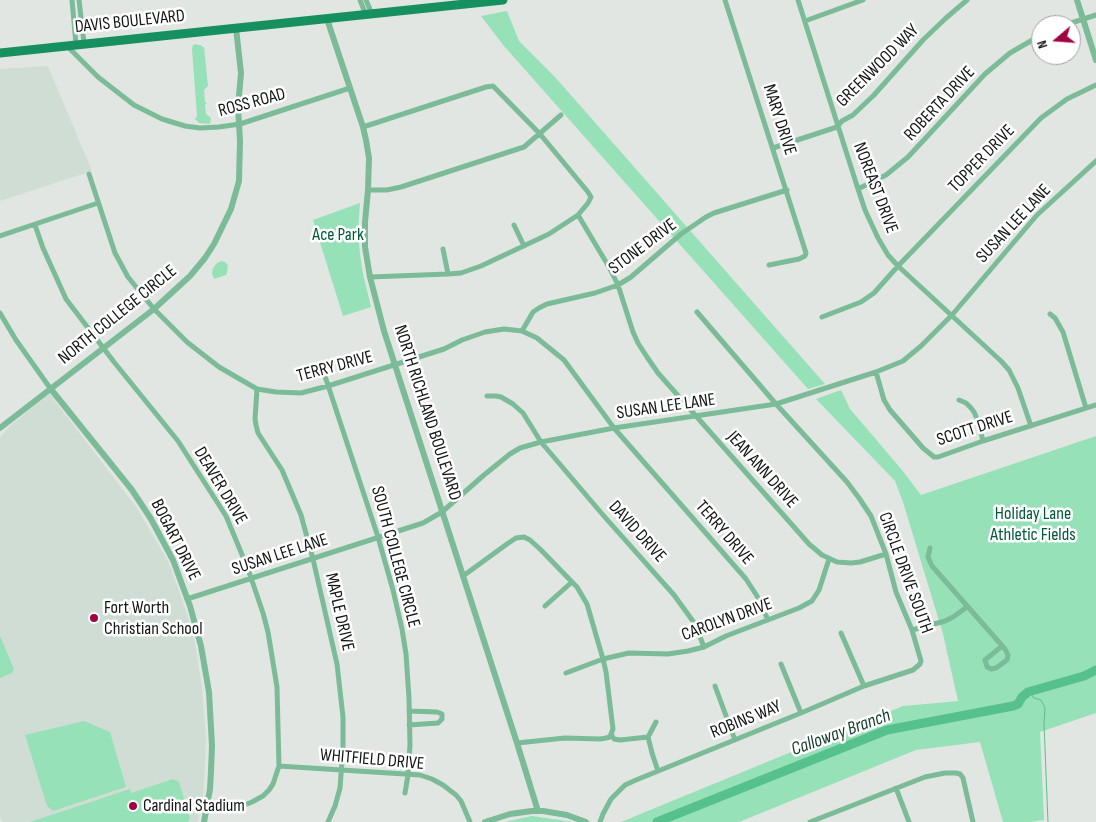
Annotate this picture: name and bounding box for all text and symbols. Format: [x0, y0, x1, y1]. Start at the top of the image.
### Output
street label: DAVIS BOULEVARD [74, 5, 186, 39]
north arrow [1031, 15, 1081, 65]
street label: GREENWOOD WAY [832, 20, 924, 112]
text: N [1033, 38, 1051, 51]
street label: ROBERTA DRIVE [900, 62, 980, 146]
street label: MARY DRIVE [757, 82, 801, 158]
street label: ROSS ROAD [216, 84, 288, 122]
street label: TOPPER DRIVE [944, 121, 1020, 197]
street label: NOREAST DRIVE [848, 140, 902, 236]
street label: SUSAN LEE LANE [972, 180, 1056, 268]
street label: STONE DRIVE [605, 215, 681, 279]
park label: Ace Park [312, 224, 364, 246]
street label: NORTH COLLEGE CIRCLE [54, 261, 182, 369]
street label: NORTH RICHLAND BOULEVARD [388, 323, 466, 503]
street label: TERRY DRIVE [295, 347, 375, 387]
street label: SUSAN LEE LANE [615, 389, 717, 425]
street label: SCOTT DRIVE [934, 407, 1016, 451]
street label: JEAN ANN DRIVE [722, 427, 802, 513]
street label: DEAVER DRIVE [189, 443, 251, 529]
street label: SOUTH COLLEGE CIRCLE [366, 484, 424, 630]
street label: BOGART DRIVE [145, 496, 205, 584]
street label: DAVID DRIVE [604, 497, 670, 567]
street label: TERRY DRIVE [690, 497, 758, 569]
park label: Holiday Lane Athletic Fields [990, 503, 1076, 546]
street label: CIRCLE DRIVE SOUTH [873, 509, 937, 637]
street label: SUSAN LEE LANE [229, 529, 331, 581]
street label: MAPLE DRIVE [320, 571, 358, 653]
street label: CAROLYN DRIVE [679, 594, 775, 646]
place label: Fort Worth Christian School [104, 597, 203, 640]
marker: Fort Worth Christian School [88, 612, 100, 624]
street label: ROBINS WAY [708, 696, 784, 744]
water label: Calloway Branch [788, 705, 894, 761]
street label: WHITFIELD DRIVE [319, 745, 425, 775]
place label: Cardinal Stadium [143, 795, 245, 817]
marker: Cardinal Stadium [127, 800, 139, 812]

